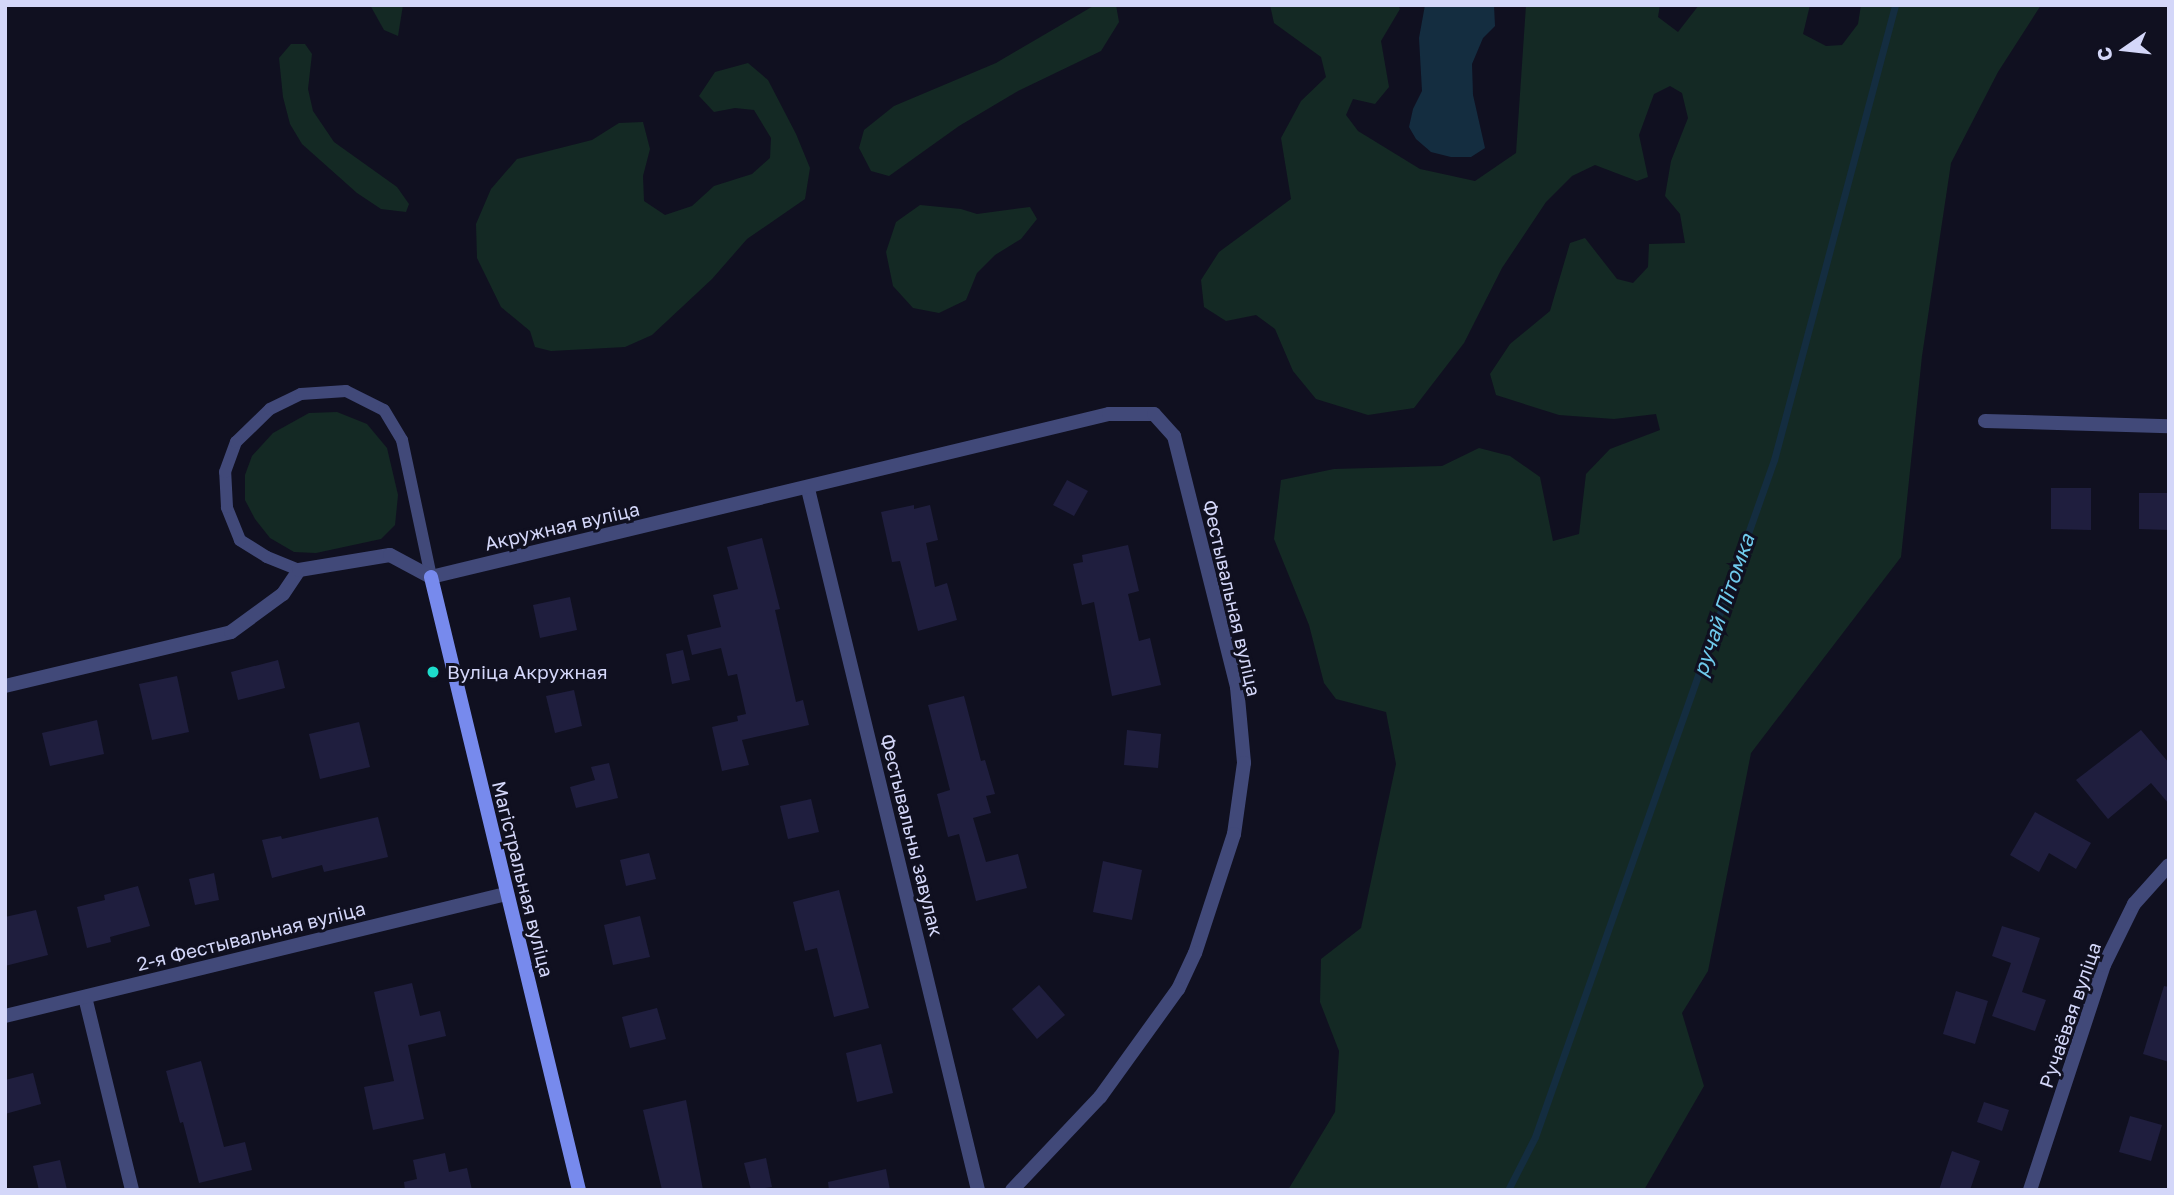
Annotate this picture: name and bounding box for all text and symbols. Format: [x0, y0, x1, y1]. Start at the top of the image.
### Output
north arrow [2090, 14, 2160, 84]
text: С [2091, 45, 2117, 64]
street label: Акружная вуліца [482, 497, 642, 555]
street label: Фестывальная вуліца [1198, 498, 1266, 698]
water label: ручай Пітомка [1687, 530, 1759, 680]
place label: Вуліца Акружная [447, 661, 608, 683]
marker: Вуліца Акружная [425, 664, 441, 680]
street label: Фестывальны завулак [876, 731, 948, 939]
street label: Магістральная вуліца [488, 778, 558, 980]
street label: 2-я Фестывальная вуліца [134, 897, 368, 975]
street label: Ручаёвая вуліца [2034, 939, 2106, 1091]

